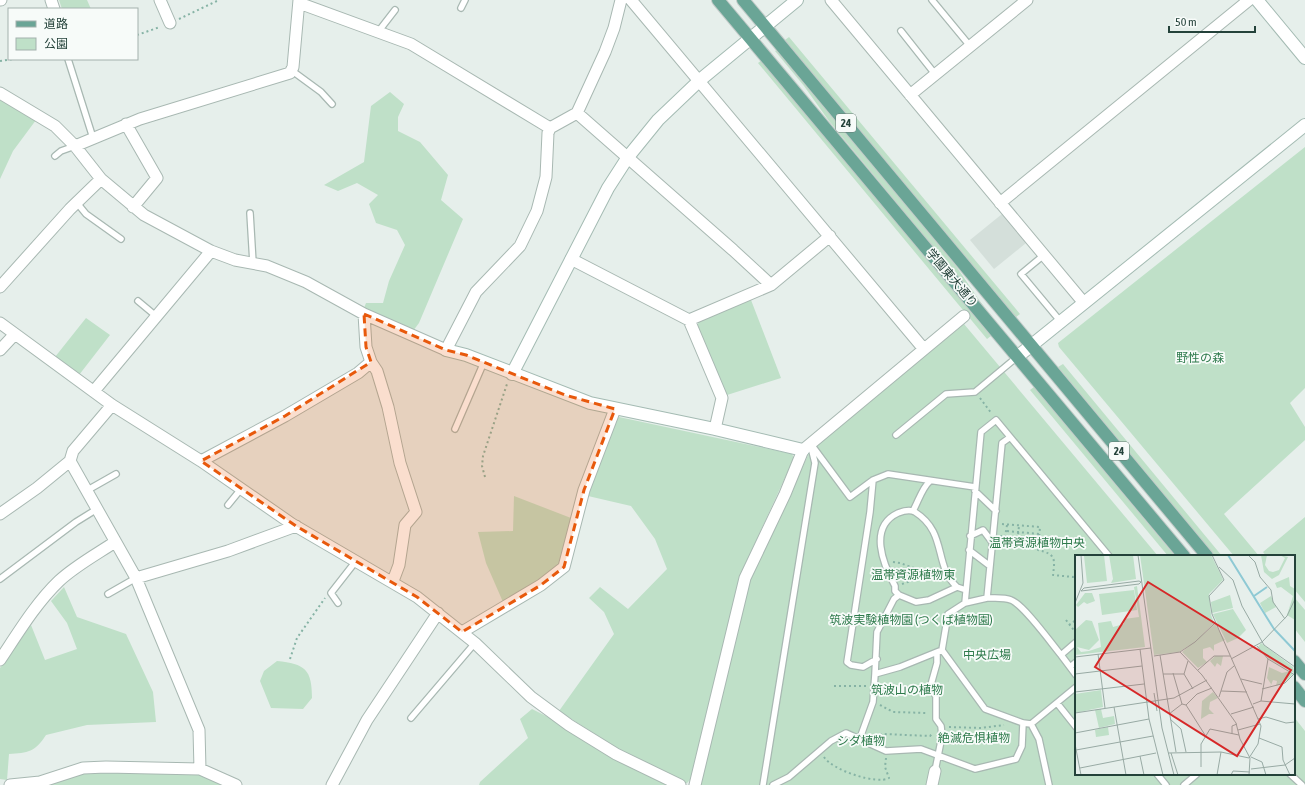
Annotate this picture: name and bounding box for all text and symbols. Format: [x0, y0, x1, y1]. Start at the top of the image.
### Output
legend [8, 8, 138, 60]
scale bar [1169, 8, 1255, 34]
text: 50 m [1175, 15, 1197, 29]
text: 道路 [44, 17, 68, 31]
text: 公園 [44, 37, 68, 51]
road number: 24 [836, 114, 856, 132]
street label: 学園東大通り [923, 246, 981, 310]
park label: 野性の森 [1176, 351, 1224, 365]
road number: 24 [1109, 442, 1129, 460]
park label: 温帯資源植物中央 [989, 536, 1085, 550]
inset map [1075, 555, 1295, 775]
park label: 温帯資源植物東 [871, 568, 955, 582]
park label: 筑波実験植物園 (つくば植物園) [829, 613, 993, 627]
park label: 中央広場 [963, 648, 1011, 662]
park label: 筑波山の植物 [871, 683, 943, 697]
park label: 絶滅危惧植物 [938, 731, 1010, 745]
park label: シダ植物 [837, 734, 885, 748]

